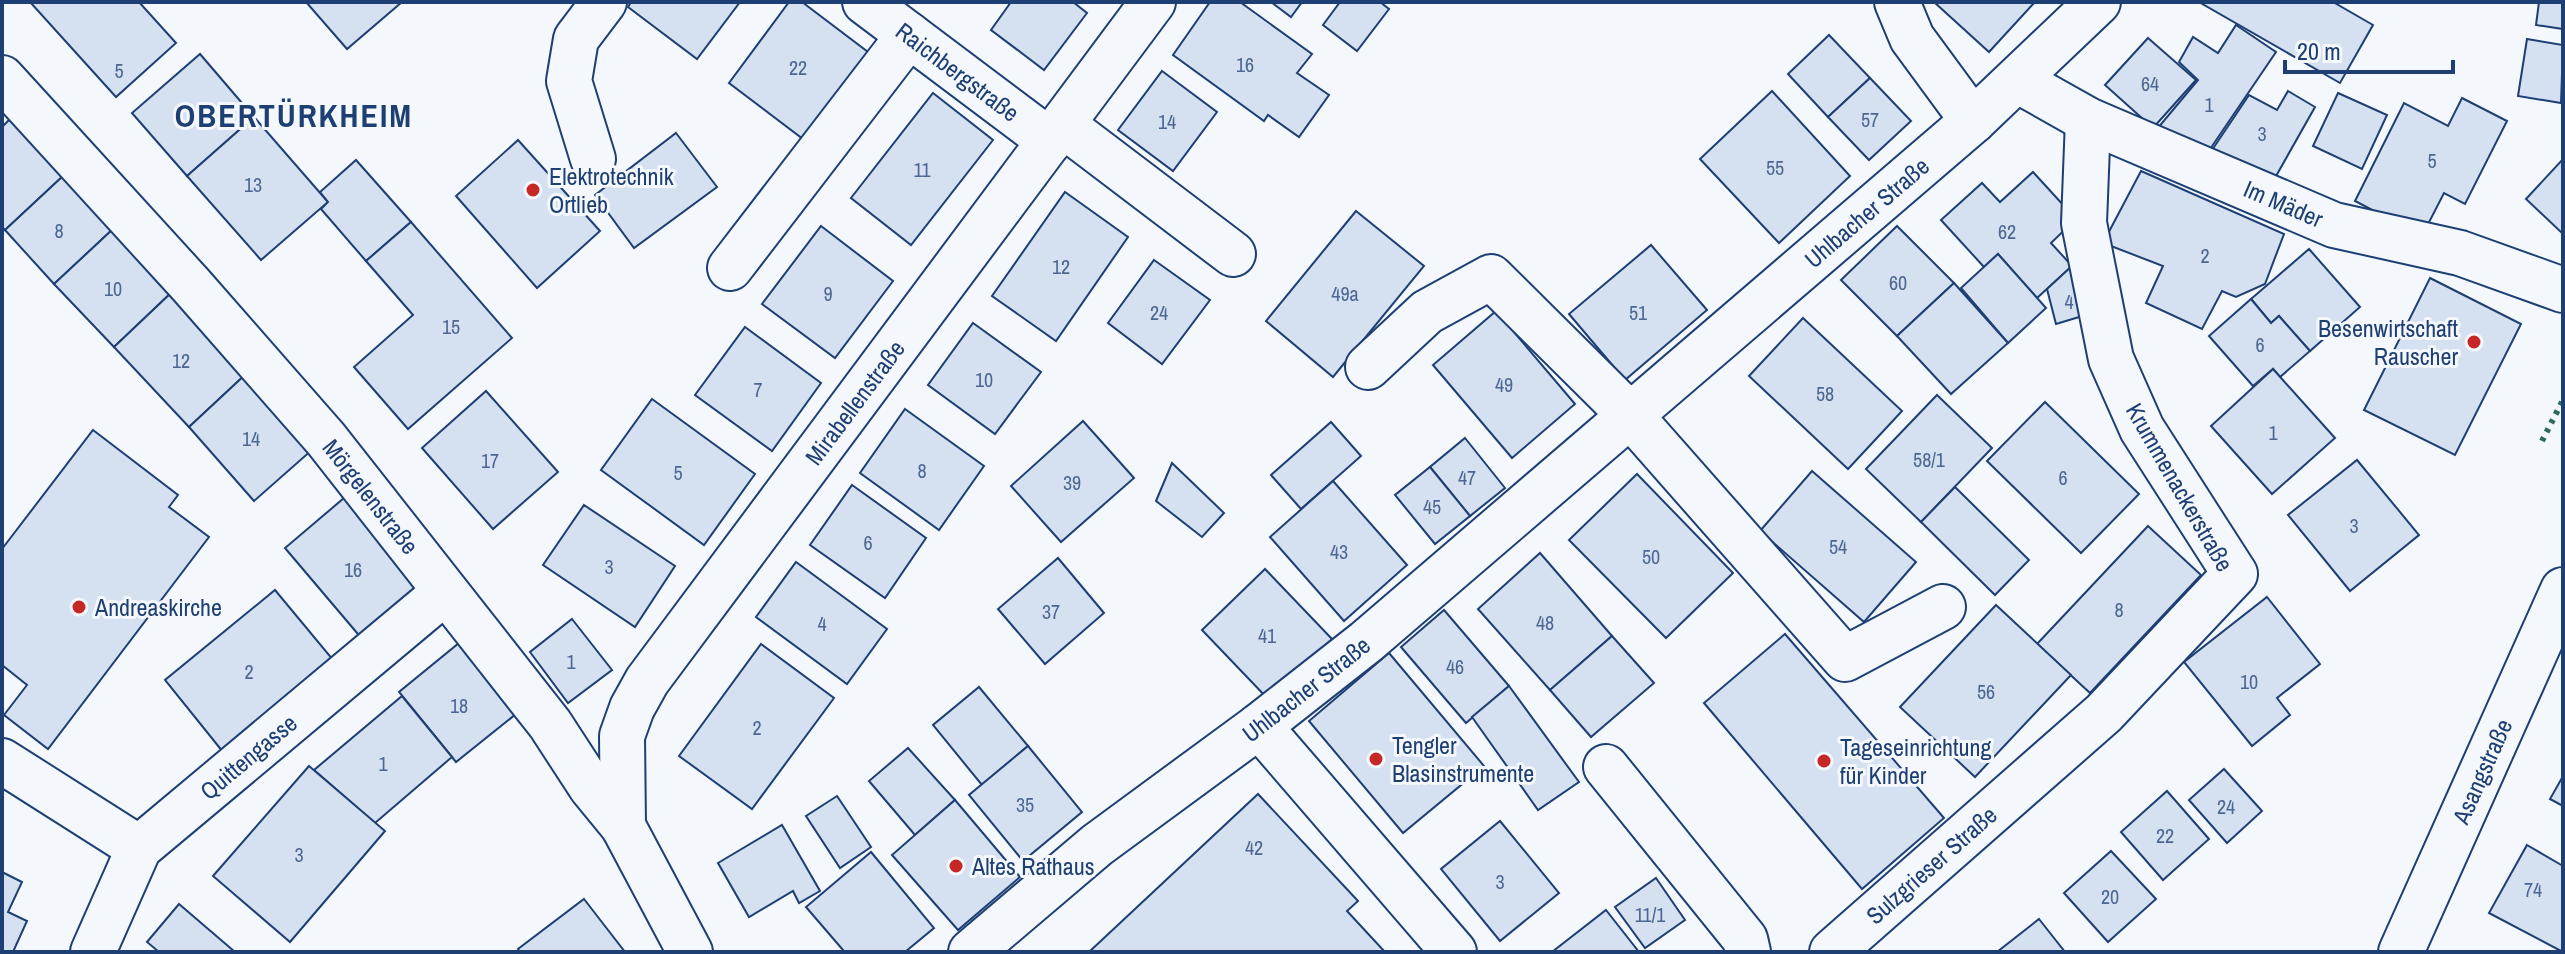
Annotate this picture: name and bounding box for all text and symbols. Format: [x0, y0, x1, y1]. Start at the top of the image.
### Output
street label: Raichbergstraße [889, 15, 1026, 129]
scale bar [2285, 24, 2453, 74]
text: 20 m [2297, 35, 2341, 67]
house number: 16 [1236, 51, 1254, 78]
house number: 22 [789, 54, 807, 81]
house number: 5 [114, 57, 124, 84]
house number: 64 [2141, 70, 2159, 97]
house number: 1 [2204, 91, 2214, 118]
district label: OBERTÜRKHEIM [175, 94, 413, 137]
house number: 57 [1861, 106, 1879, 133]
house number: 14 [1158, 108, 1176, 135]
house number: 3 [2257, 120, 2267, 147]
house number: 5 [2427, 147, 2437, 174]
street label: Uhlbacher Straße [1798, 150, 1936, 275]
house number: 55 [1766, 154, 1784, 181]
house number: 11 [913, 156, 931, 183]
place label: Elektrotechnik Ortlieb [549, 160, 674, 220]
house number: 13 [244, 171, 262, 198]
street label: Im Mäder [2239, 172, 2328, 235]
marker: Elektrotechnik Ortlieb [524, 181, 542, 199]
house number: 8 [54, 217, 64, 244]
house number: 62 [1998, 218, 2016, 245]
house number: 2 [2200, 242, 2210, 269]
house number: 12 [1052, 253, 1070, 280]
house number: 60 [1889, 269, 1907, 296]
house number: 10 [104, 275, 122, 302]
house number: 9 [823, 280, 833, 307]
house number: 49a [1331, 280, 1359, 307]
house number: 4 [2064, 288, 2074, 315]
house number: 24 [1150, 299, 1168, 326]
house number: 51 [1629, 299, 1647, 326]
place label: Besenwirtschaft Rauscher [2318, 312, 2459, 372]
house number: 15 [442, 313, 460, 340]
house number: 6 [2255, 331, 2265, 358]
marker: Besenwirtschaft Rauscher [2465, 333, 2483, 351]
street label: Mirabellenstraße [798, 334, 912, 471]
house number: 12 [172, 347, 190, 374]
house number: 10 [975, 366, 993, 393]
house number: 49 [1495, 371, 1513, 398]
house number: 7 [753, 376, 763, 403]
house number: 58 [1816, 380, 1834, 407]
street label: Krummenackerstraße [2119, 397, 2241, 577]
house number: 1 [2268, 419, 2278, 446]
house number: 14 [242, 425, 260, 452]
street label: Mörgelenstraße [316, 432, 426, 560]
house number: 58/1 [1913, 446, 1945, 473]
house number: 17 [481, 447, 499, 474]
house number: 8 [917, 457, 927, 484]
house number: 5 [673, 459, 683, 486]
house number: 47 [1458, 464, 1476, 491]
house number: 6 [2058, 464, 2068, 491]
house number: 39 [1063, 469, 1081, 496]
house number: 45 [1423, 493, 1441, 520]
house number: 3 [2349, 512, 2359, 539]
house number: 6 [863, 529, 873, 556]
house number: 54 [1829, 533, 1847, 560]
house number: 43 [1330, 538, 1348, 565]
house number: 50 [1642, 543, 1660, 570]
house number: 3 [604, 553, 614, 580]
house number: 16 [344, 556, 362, 583]
place label: Andreaskirche [94, 591, 222, 623]
house number: 8 [2114, 596, 2124, 623]
marker: Andreaskirche [70, 598, 88, 616]
house number: 37 [1042, 598, 1060, 625]
house number: 48 [1536, 609, 1554, 636]
house number: 4 [817, 610, 827, 637]
house number: 41 [1258, 622, 1276, 649]
street label: Uhlbacher Straße [1235, 629, 1377, 749]
house number: 1 [566, 648, 576, 675]
house number: 46 [1446, 653, 1464, 680]
house number: 2 [244, 658, 254, 685]
house number: 10 [2240, 668, 2258, 695]
house number: 56 [1977, 678, 1995, 705]
house number: 18 [450, 692, 468, 719]
street label: Quittengasse [193, 707, 303, 807]
house number: 2 [752, 714, 762, 741]
street label: Asangstraße [2444, 714, 2519, 830]
place label: Tengler Blasinstrumente [1392, 729, 1534, 789]
place label: Tageseinrichtung für Kinder [1840, 731, 1991, 791]
house number: 1 [378, 750, 388, 777]
marker: Tengler Blasinstrumente [1367, 750, 1385, 768]
marker: Tageseinrichtung für Kinder [1815, 752, 1833, 770]
house number: 35 [1016, 791, 1034, 818]
house number: 24 [2217, 793, 2235, 820]
street label: Sulzgrieser Straße [1859, 799, 2003, 931]
house number: 22 [2156, 822, 2174, 849]
house number: 42 [1245, 834, 1263, 861]
house number: 3 [294, 841, 304, 868]
place label: Altes Rathaus [971, 850, 1095, 882]
marker: Altes Rathaus [947, 857, 965, 875]
house number: 3 [1495, 868, 1505, 895]
house number: 74 [2524, 876, 2542, 903]
house number: 20 [2101, 883, 2119, 910]
house number: 11/1 [1635, 901, 1665, 928]

